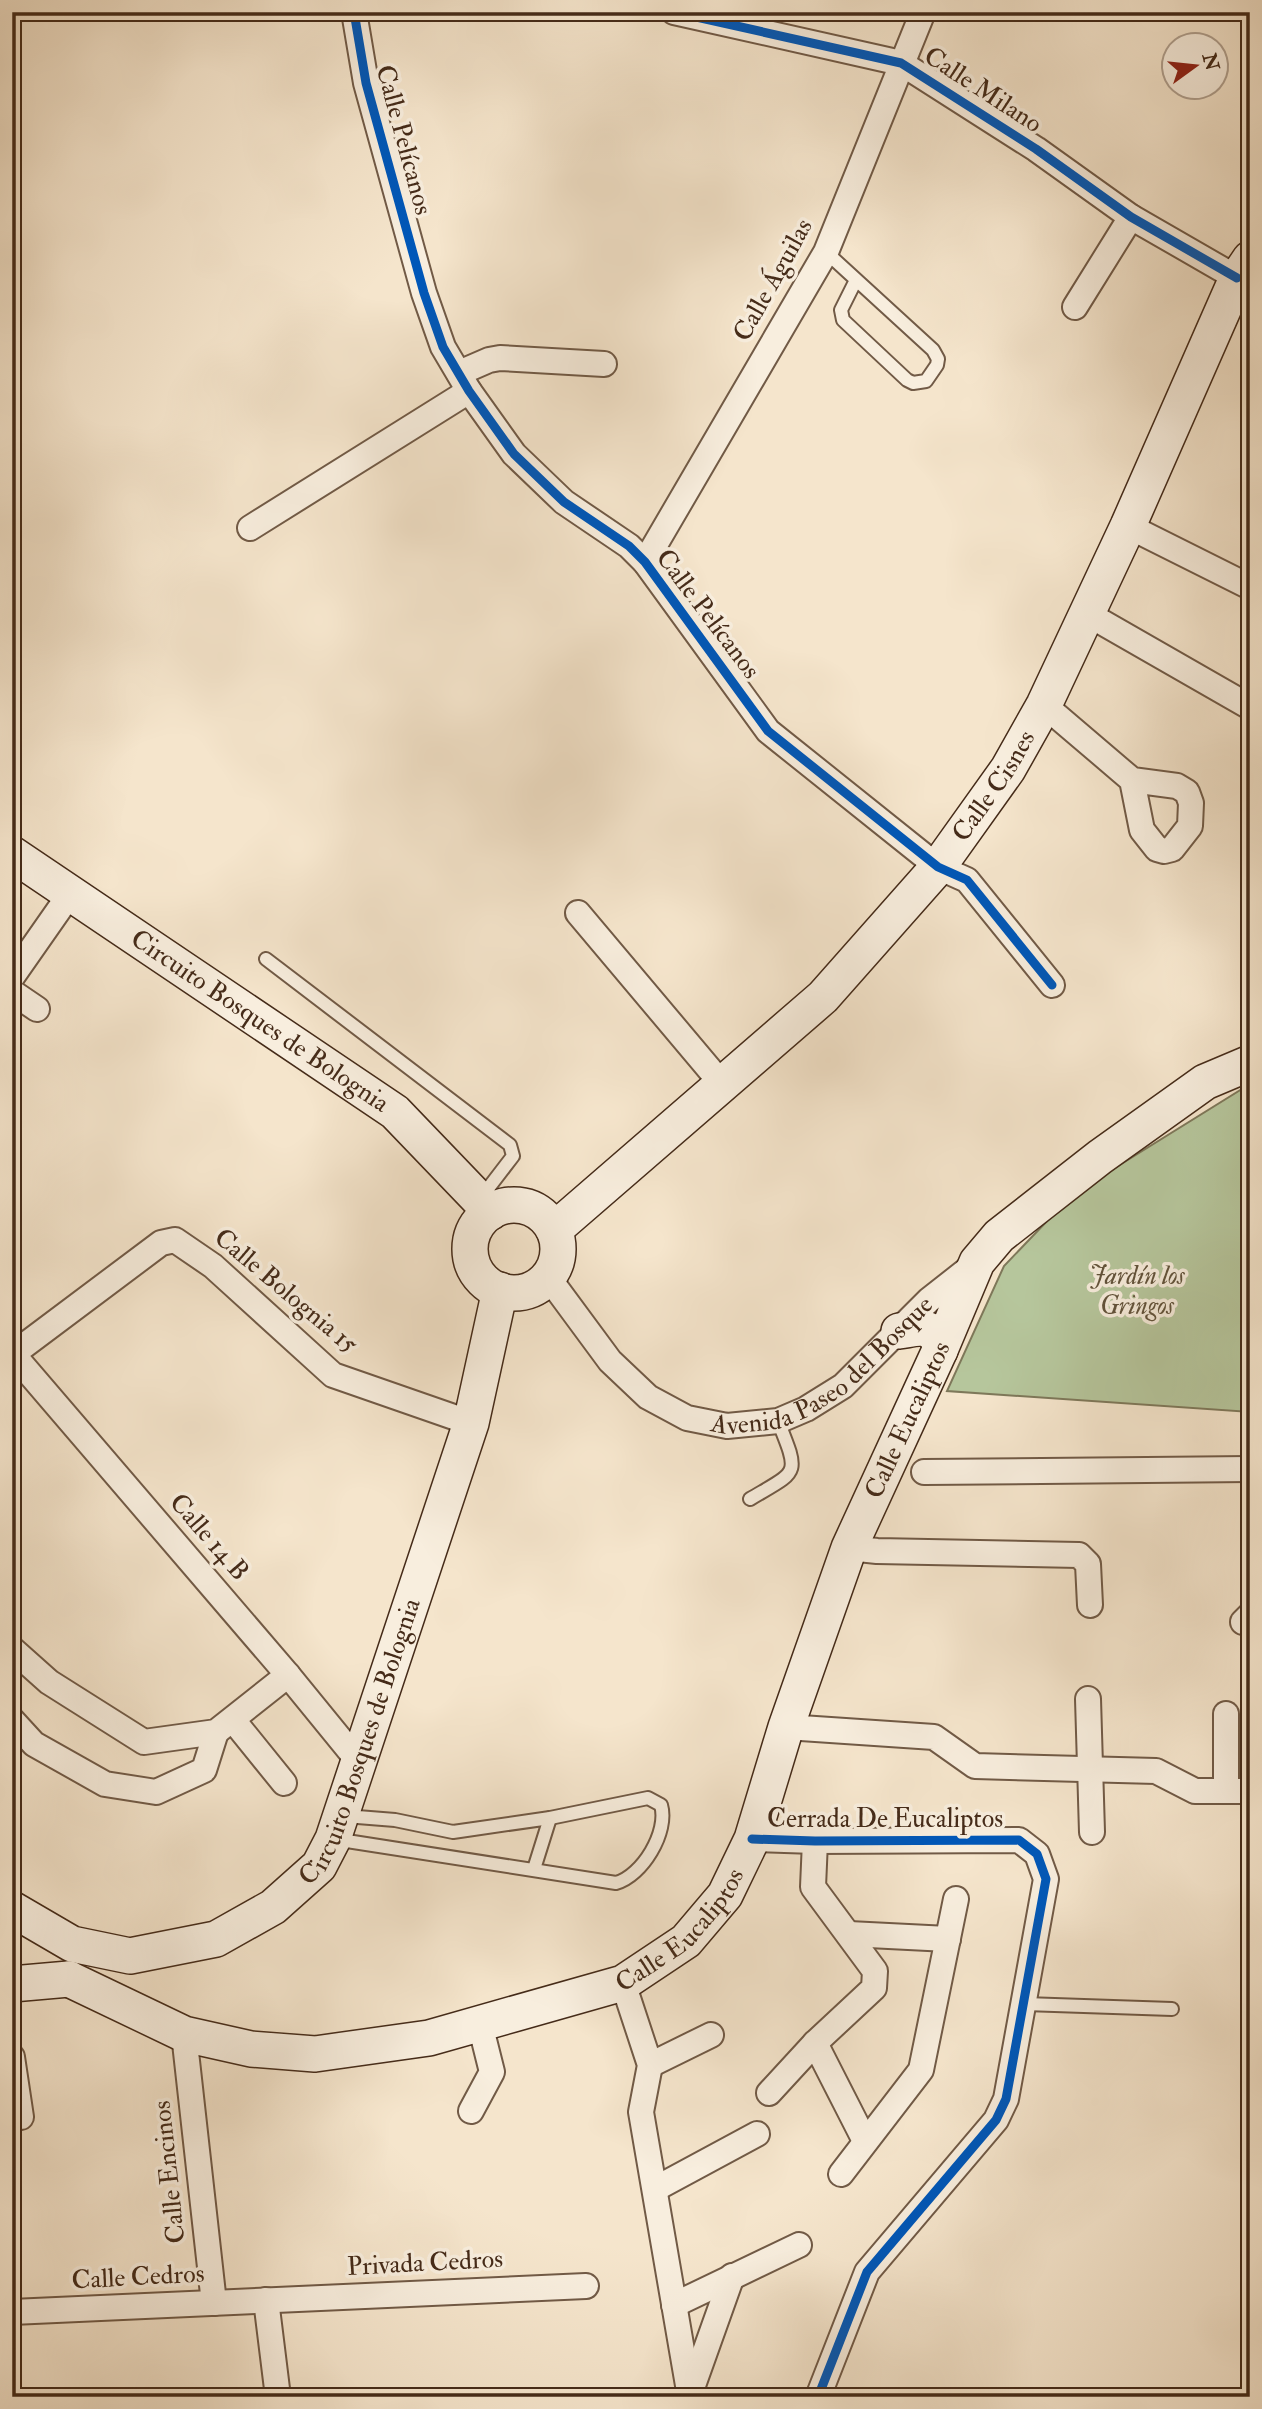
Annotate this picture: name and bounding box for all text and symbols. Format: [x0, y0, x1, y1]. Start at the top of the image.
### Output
north arrow [1160, 32, 1230, 102]
street label: Calle Milano [918, 40, 1048, 140]
text: N [1196, 50, 1225, 74]
street label: Calle Pelícanos [369, 61, 439, 219]
street label: Calle Águilas [724, 212, 820, 347]
street label: Calle Pelícanos [649, 543, 767, 685]
street label: Calle Cisnes [945, 725, 1042, 848]
street label: Circuito Bosques de Bolognia [125, 923, 396, 1120]
street label: Calle Bolognia 15 [208, 1222, 365, 1361]
park label: Jardín los Gringos [1089, 1260, 1186, 1322]
street label: Avenida Paseo del Bosque [707, 1289, 940, 1442]
street label: Calle Eucaliptos [858, 1337, 958, 1503]
street label: Calle 14 B [162, 1487, 256, 1587]
street label: Circuito Bosques de Bolognia [292, 1594, 428, 1892]
street label: Cerrada De Eucaliptos [767, 1803, 1003, 1836]
street label: Calle Eucaliptos [609, 1863, 751, 1999]
street label: Calle Encinos [146, 2099, 192, 2245]
street label: Privada Cedros [346, 2243, 504, 2283]
street label: Calle Cedros [71, 2258, 205, 2296]

